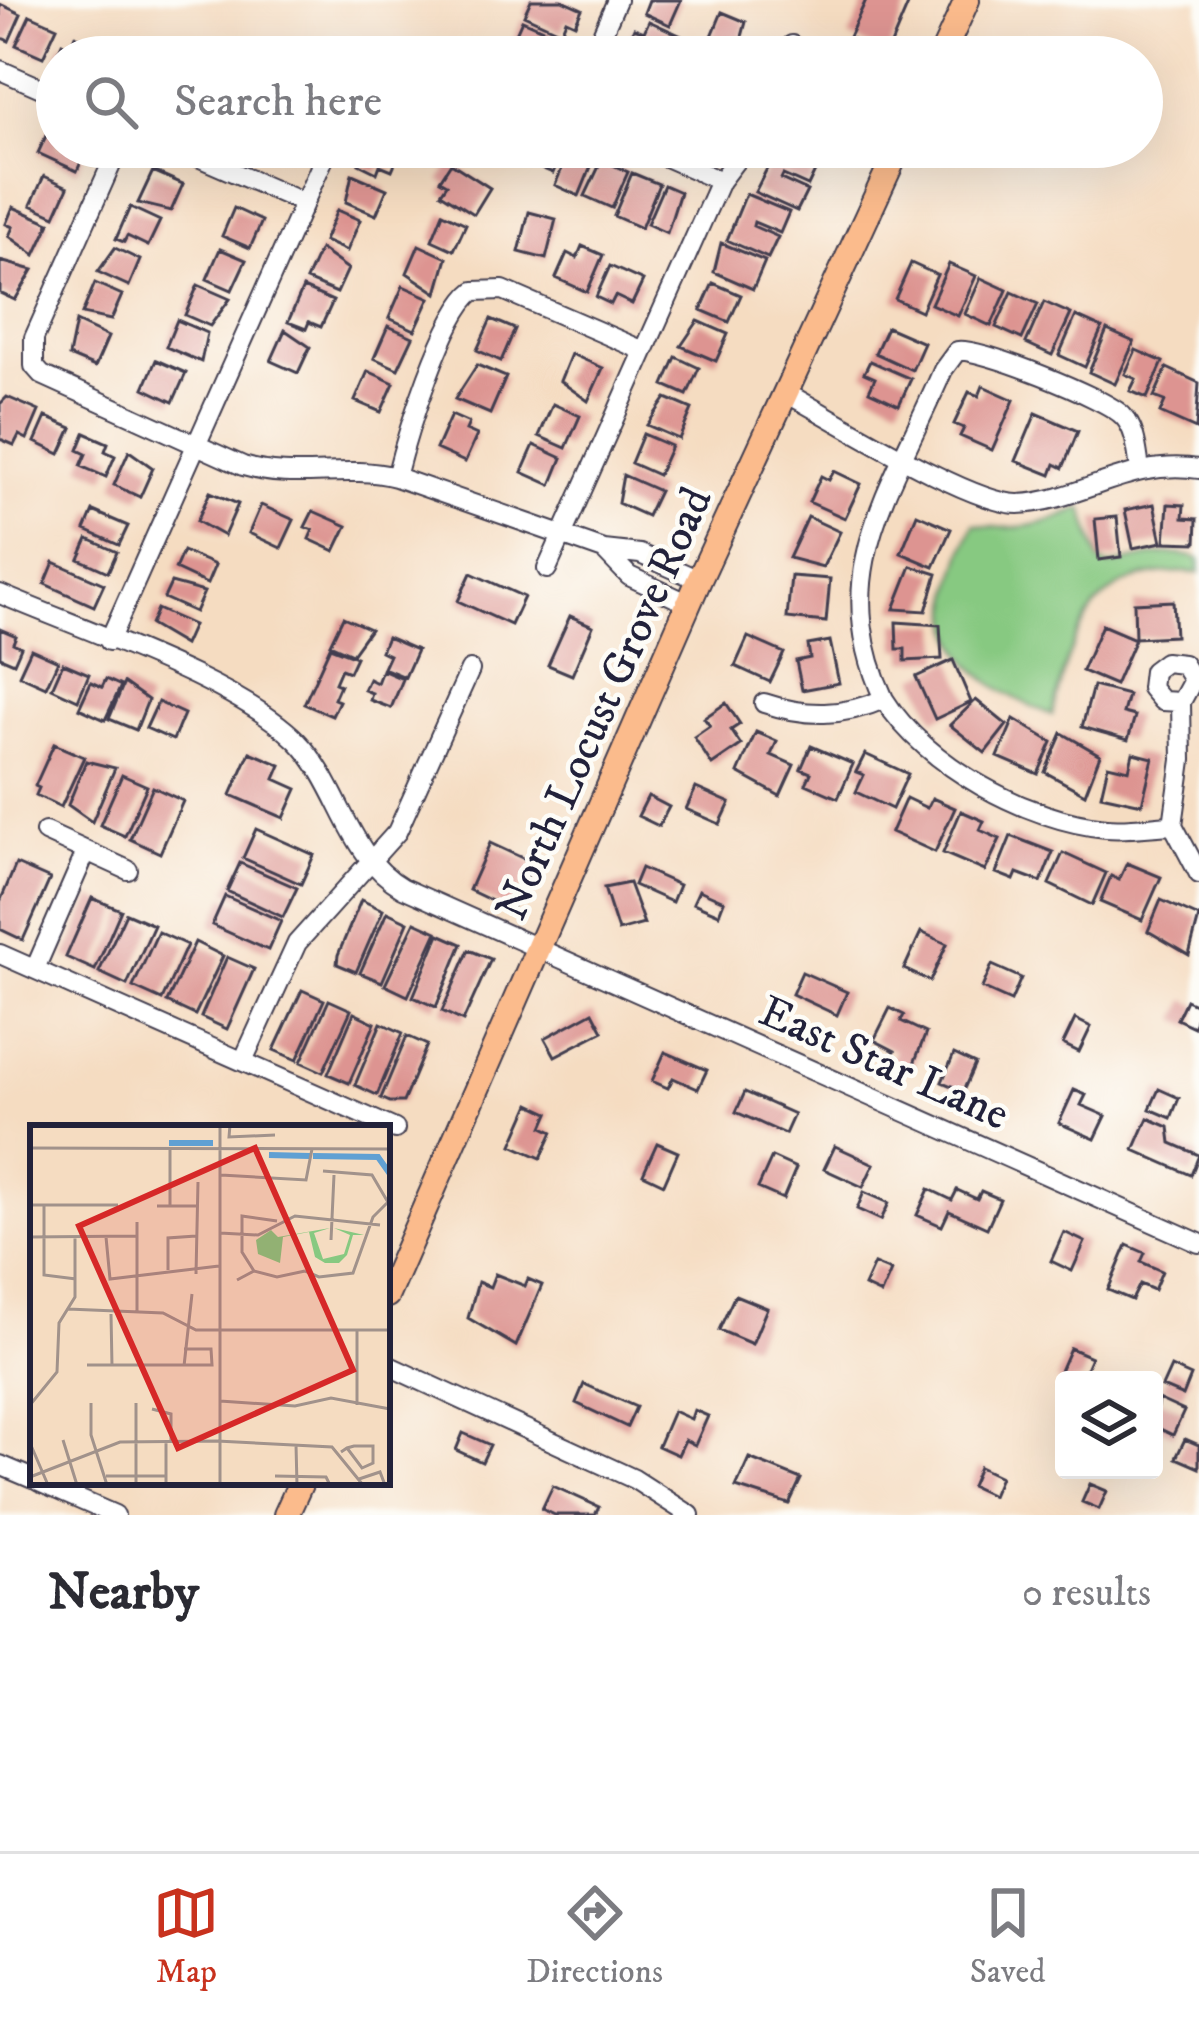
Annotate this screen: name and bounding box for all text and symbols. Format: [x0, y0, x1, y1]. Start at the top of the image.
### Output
search box [36, 36, 1163, 168]
icon: search [78, 69, 144, 135]
text: Search here [174, 74, 382, 130]
street label: North Locust Grove Road [484, 479, 726, 929]
street label: East Star Lane [750, 984, 1017, 1144]
inset map [30, 1125, 390, 1485]
map controls [1055, 1371, 1163, 1479]
button: layers [1055, 1371, 1163, 1479]
text: Nearby [48, 1561, 199, 1625]
text: 0 results [1022, 1569, 1151, 1618]
tab: Map [153, 1880, 219, 1993]
tab: Directions [526, 1880, 663, 1993]
tab: Saved [970, 1880, 1046, 1993]

